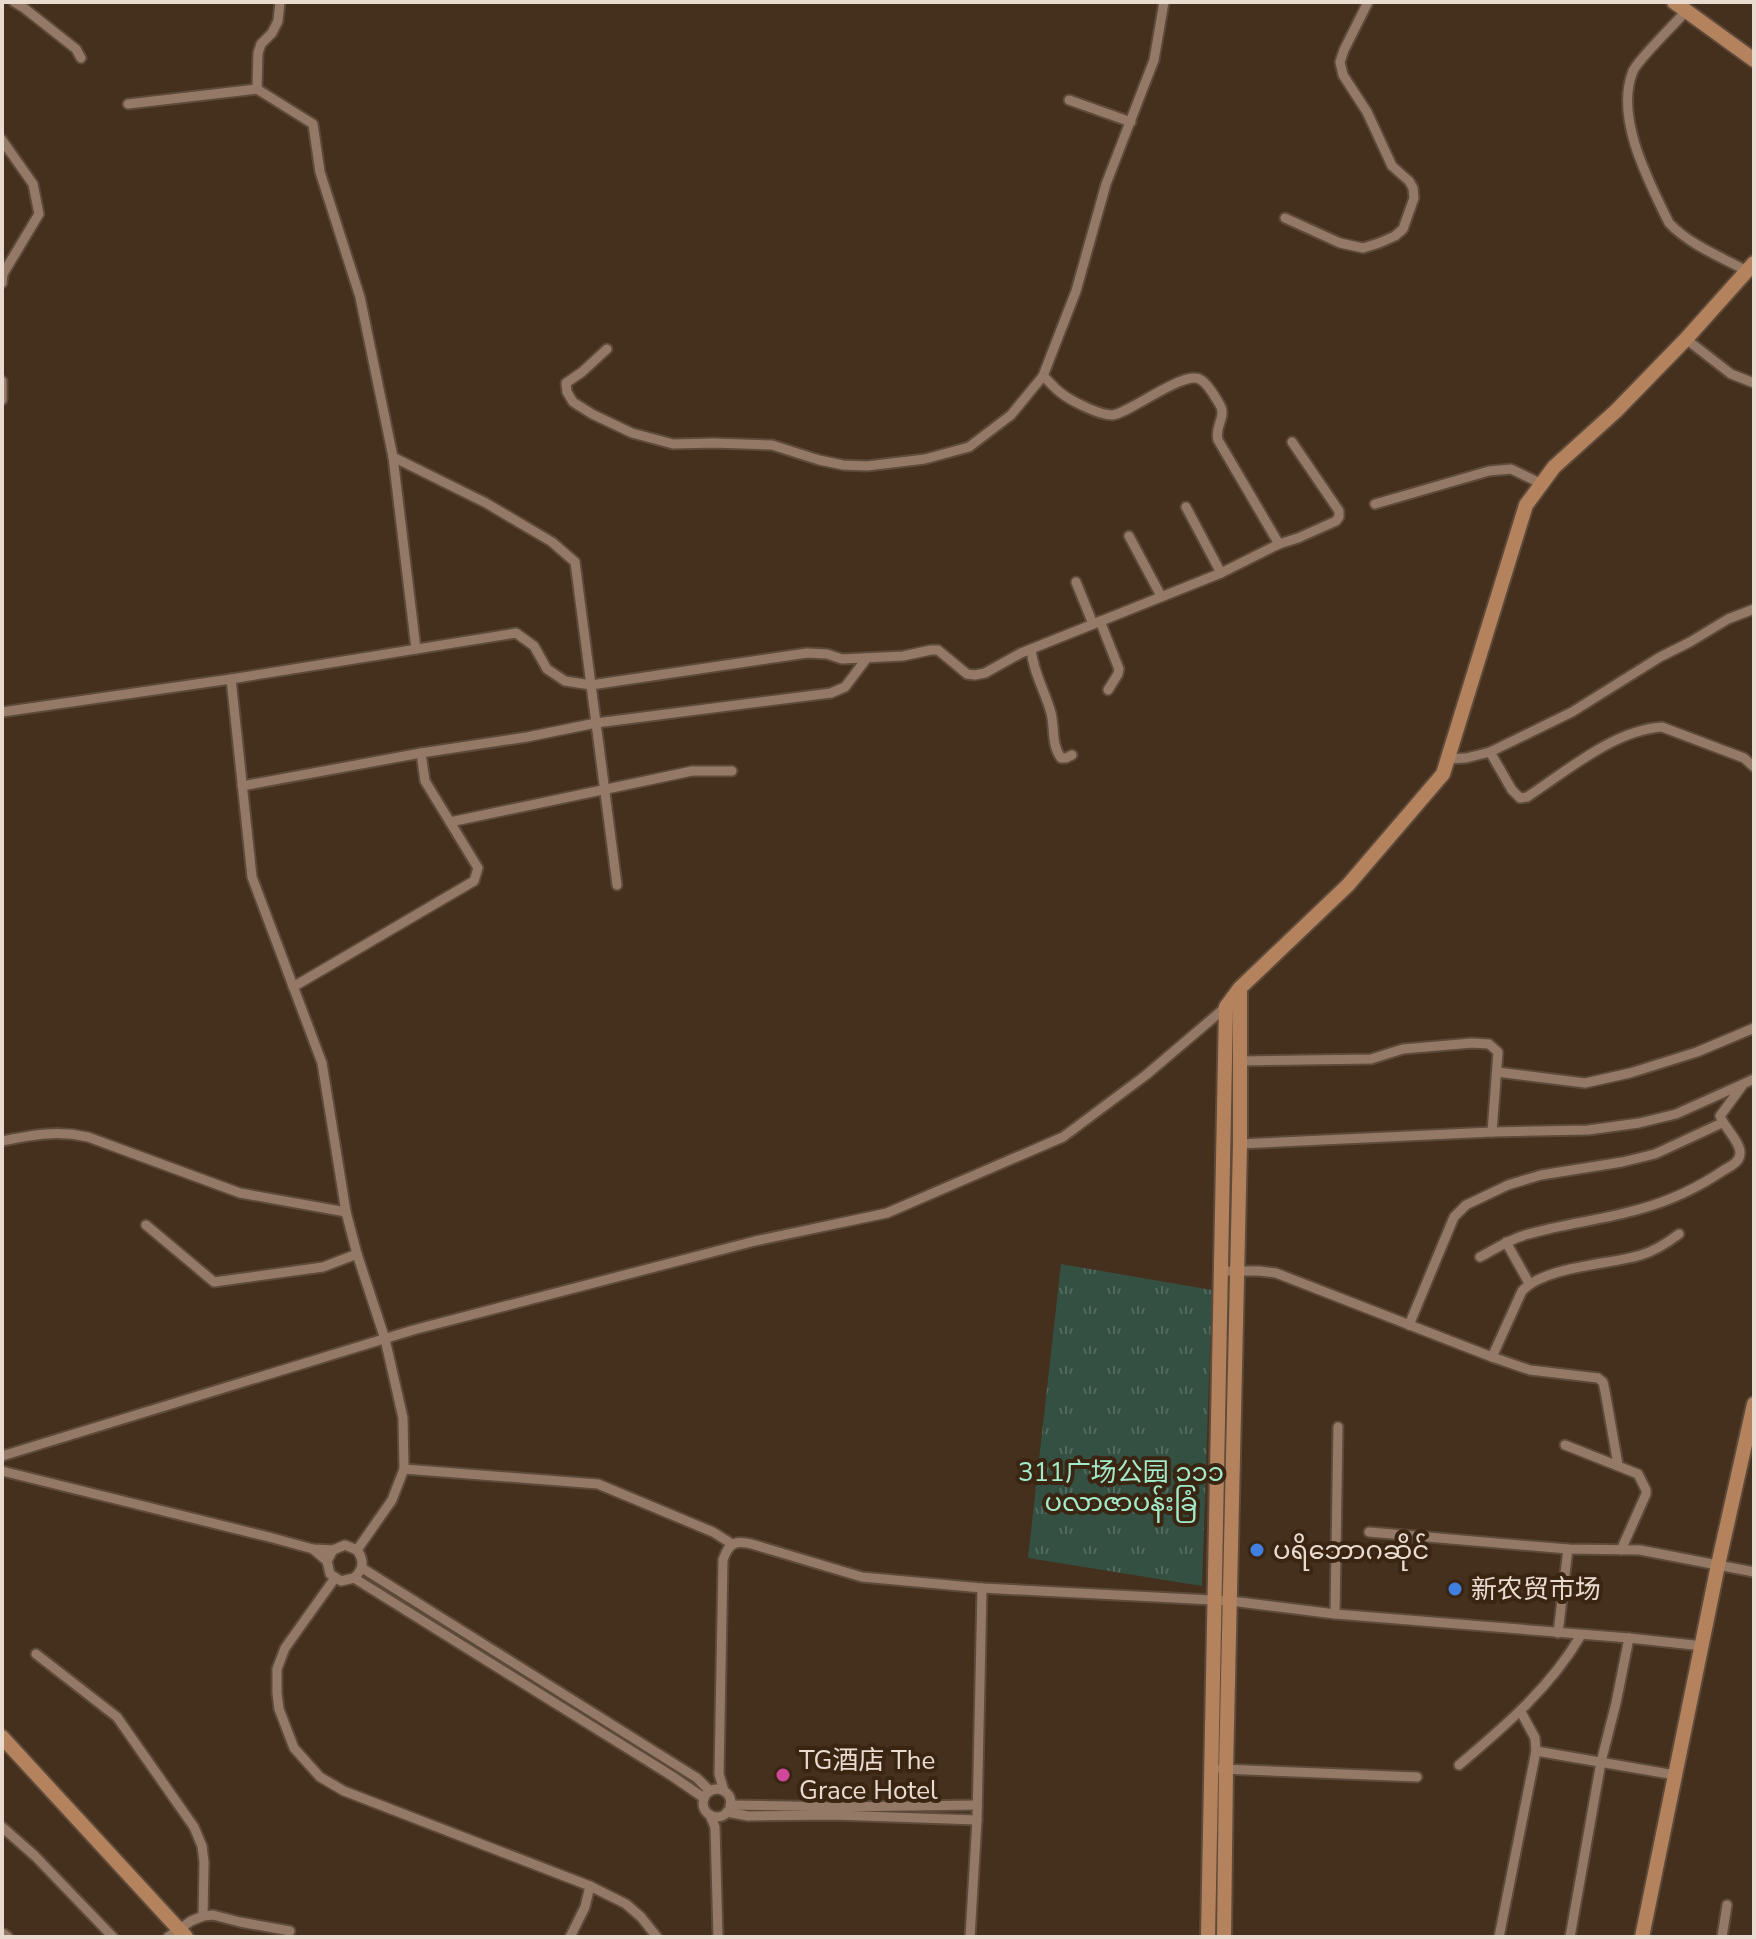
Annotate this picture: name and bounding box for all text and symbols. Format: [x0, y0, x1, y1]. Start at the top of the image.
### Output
park label: 311广场公园 ၃၁၁ ပလာဇာပန်းခြံ [1018, 1455, 1224, 1523]
place label: ပရိဘောဂဆိုင် [1273, 1533, 1429, 1571]
marker: ပရိဘောဂဆိုင် [1248, 1541, 1266, 1559]
place label: 新农贸市场 [1471, 1572, 1601, 1607]
marker: 新农贸市场 [1446, 1580, 1464, 1598]
place label: TG酒店 The Grace Hotel [799, 1743, 938, 1808]
marker: TG酒店 The Grace Hotel [774, 1766, 792, 1784]

